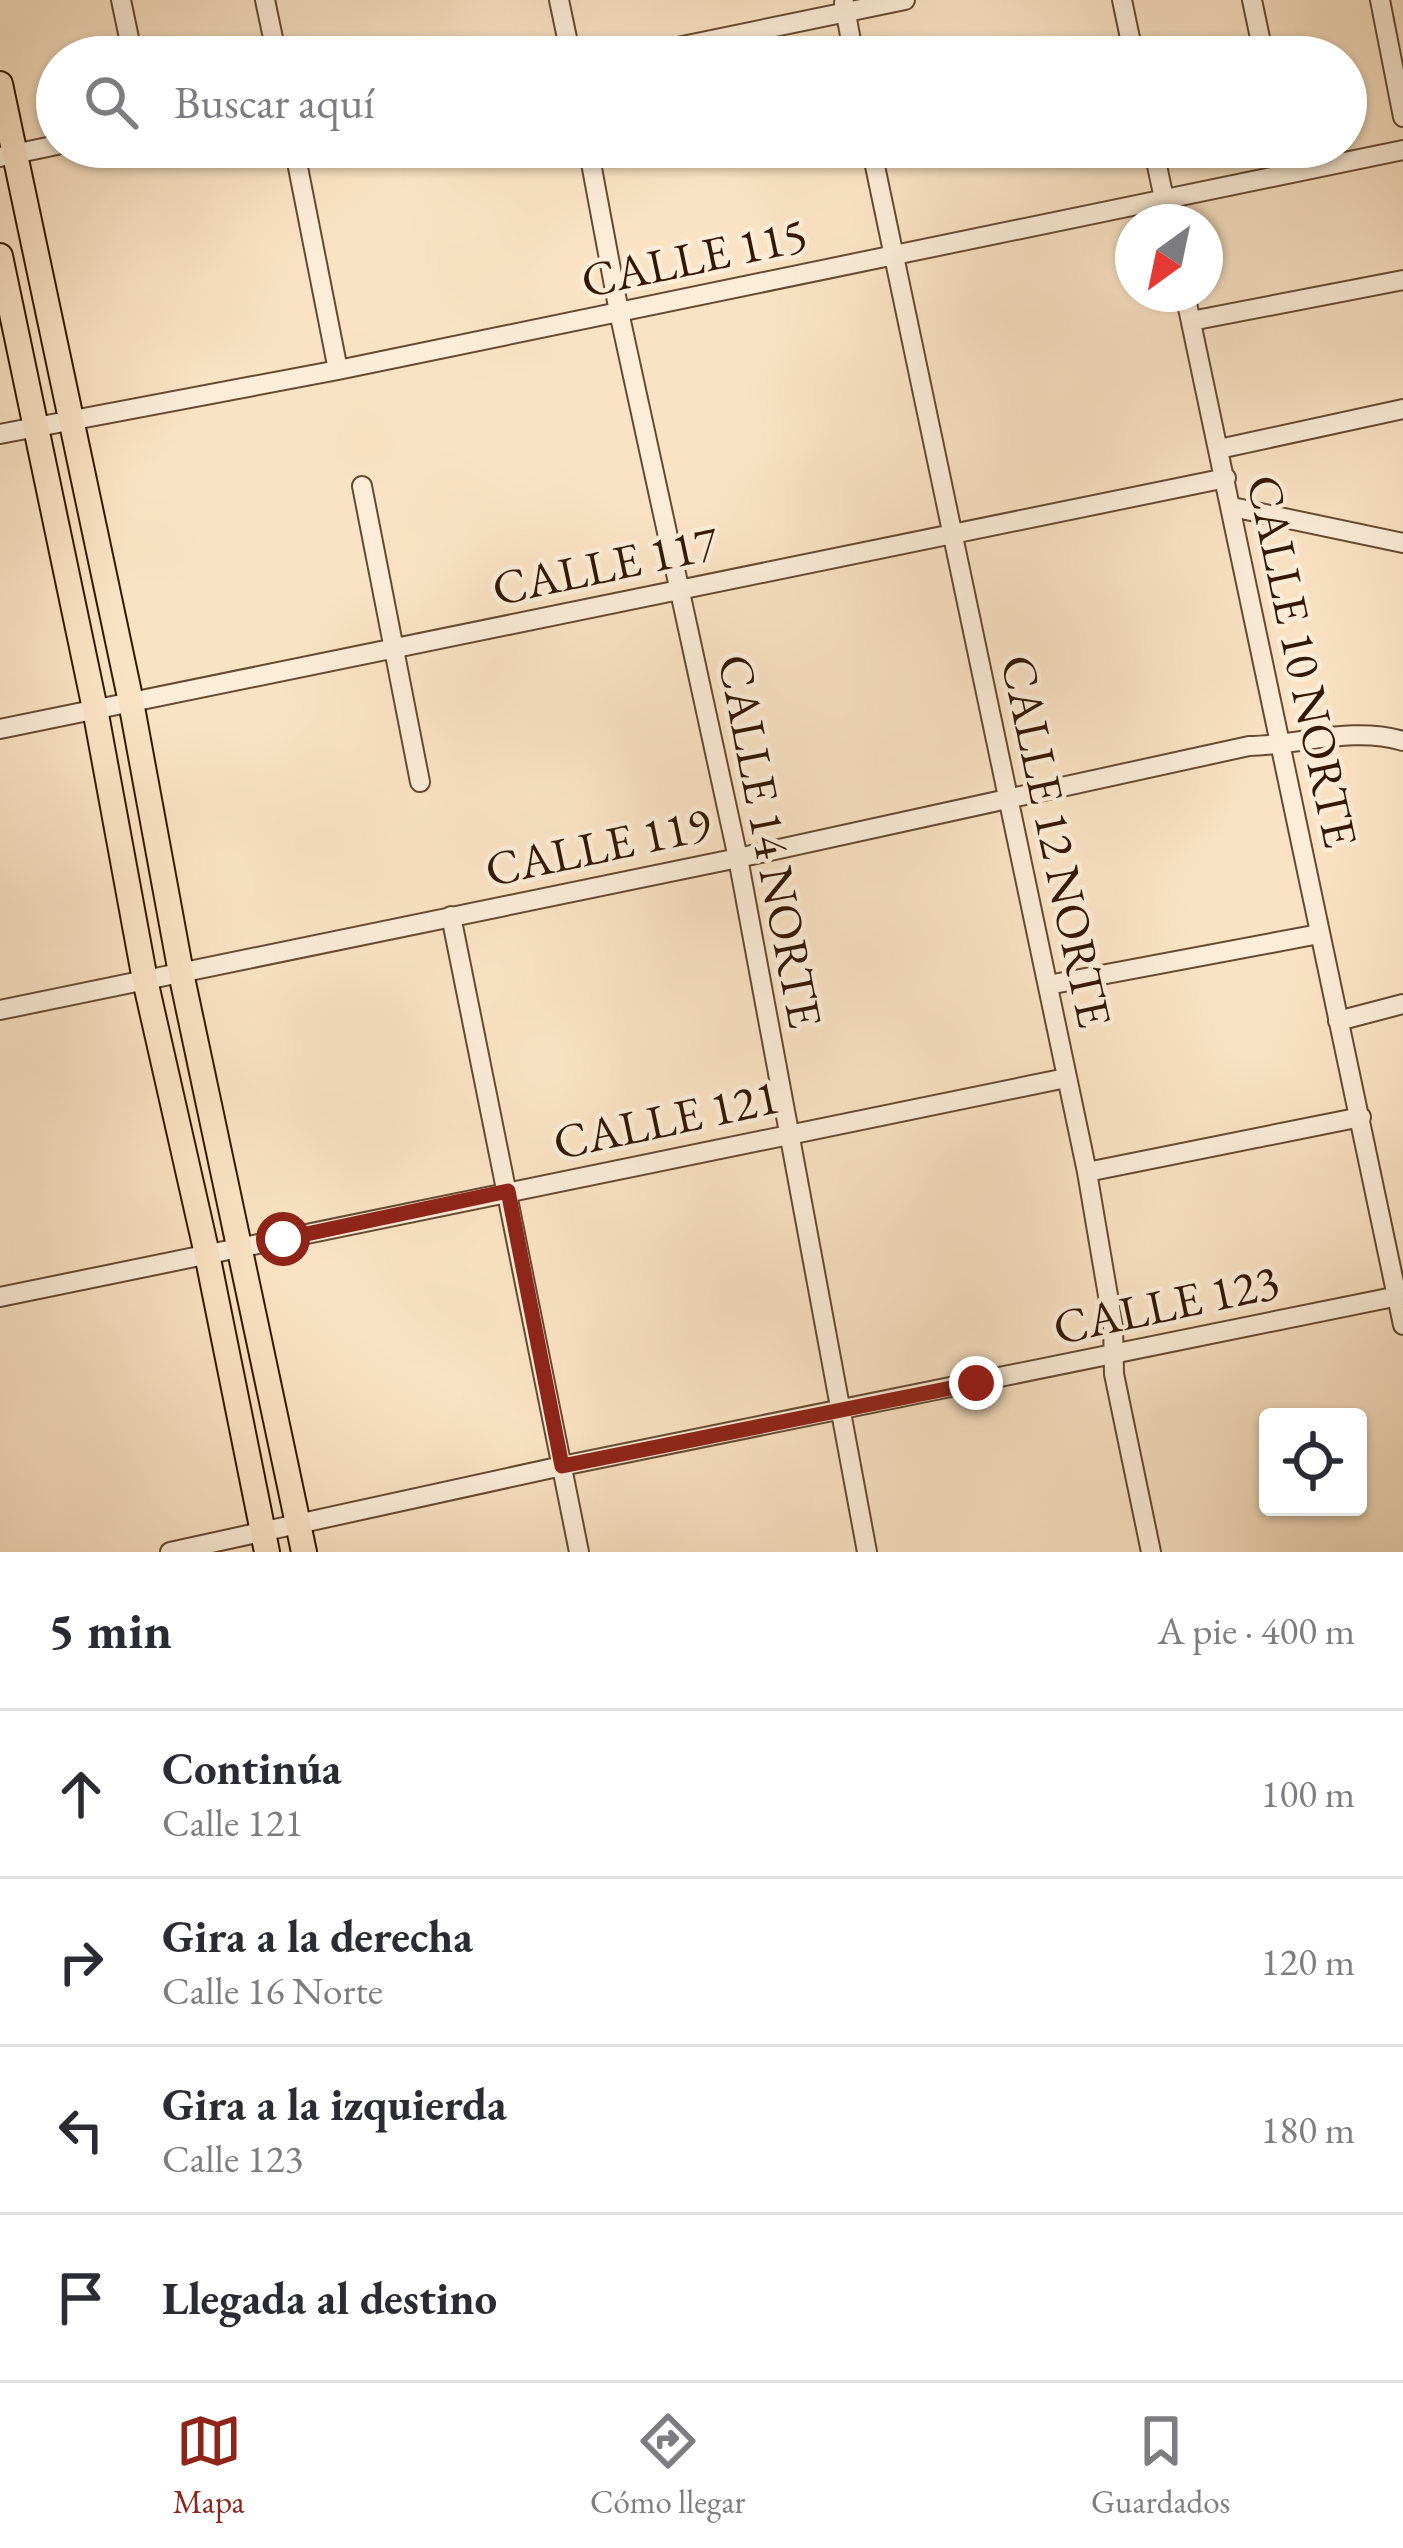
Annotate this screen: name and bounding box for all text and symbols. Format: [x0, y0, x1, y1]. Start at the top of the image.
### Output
search box [36, 36, 1367, 168]
icon: search [78, 69, 144, 135]
text: Buscar aquí [174, 73, 374, 131]
street label: CALLE 115 [575, 203, 813, 311]
north arrow [1115, 204, 1223, 312]
street label: CALLE 10 NORTE [1233, 469, 1373, 853]
street label: CALLE 117 [486, 511, 724, 619]
street label: CALLE 14 NORTE [704, 649, 838, 1033]
street label: CALLE 12 NORTE [987, 649, 1127, 1033]
street label: CALLE 119 [479, 792, 717, 900]
street label: CALLE 121 [547, 1065, 785, 1173]
route start [256, 1212, 310, 1266]
street label: CALLE 123 [1047, 1250, 1285, 1358]
route end [949, 1356, 1003, 1410]
map controls [1259, 1408, 1367, 1516]
button: locate [1259, 1408, 1367, 1516]
text: 5 min [48, 1597, 172, 1663]
text: A pie · 400 m [1158, 1605, 1355, 1656]
text: Continúa [162, 1739, 341, 1797]
icon: ahead [48, 1761, 114, 1827]
text: 100 m [1261, 1768, 1355, 1819]
text: Calle 121 [162, 1797, 303, 1848]
text: Gira a la derecha [162, 1907, 473, 1965]
icon: right [48, 1929, 114, 1995]
text: 120 m [1261, 1936, 1355, 1987]
text: Calle 16 Norte [162, 1965, 383, 2016]
text: Gira a la izquierda [162, 2075, 507, 2133]
icon: left [48, 2097, 114, 2163]
text: 180 m [1261, 2104, 1355, 2155]
text: Calle 123 [162, 2133, 303, 2184]
icon: arrive [48, 2265, 114, 2331]
text: Llegada al destino [162, 2269, 497, 2327]
tab: Mapa [173, 2408, 245, 2523]
tab: Cómo llegar [590, 2408, 746, 2523]
tab: Guardados [1091, 2408, 1230, 2523]

